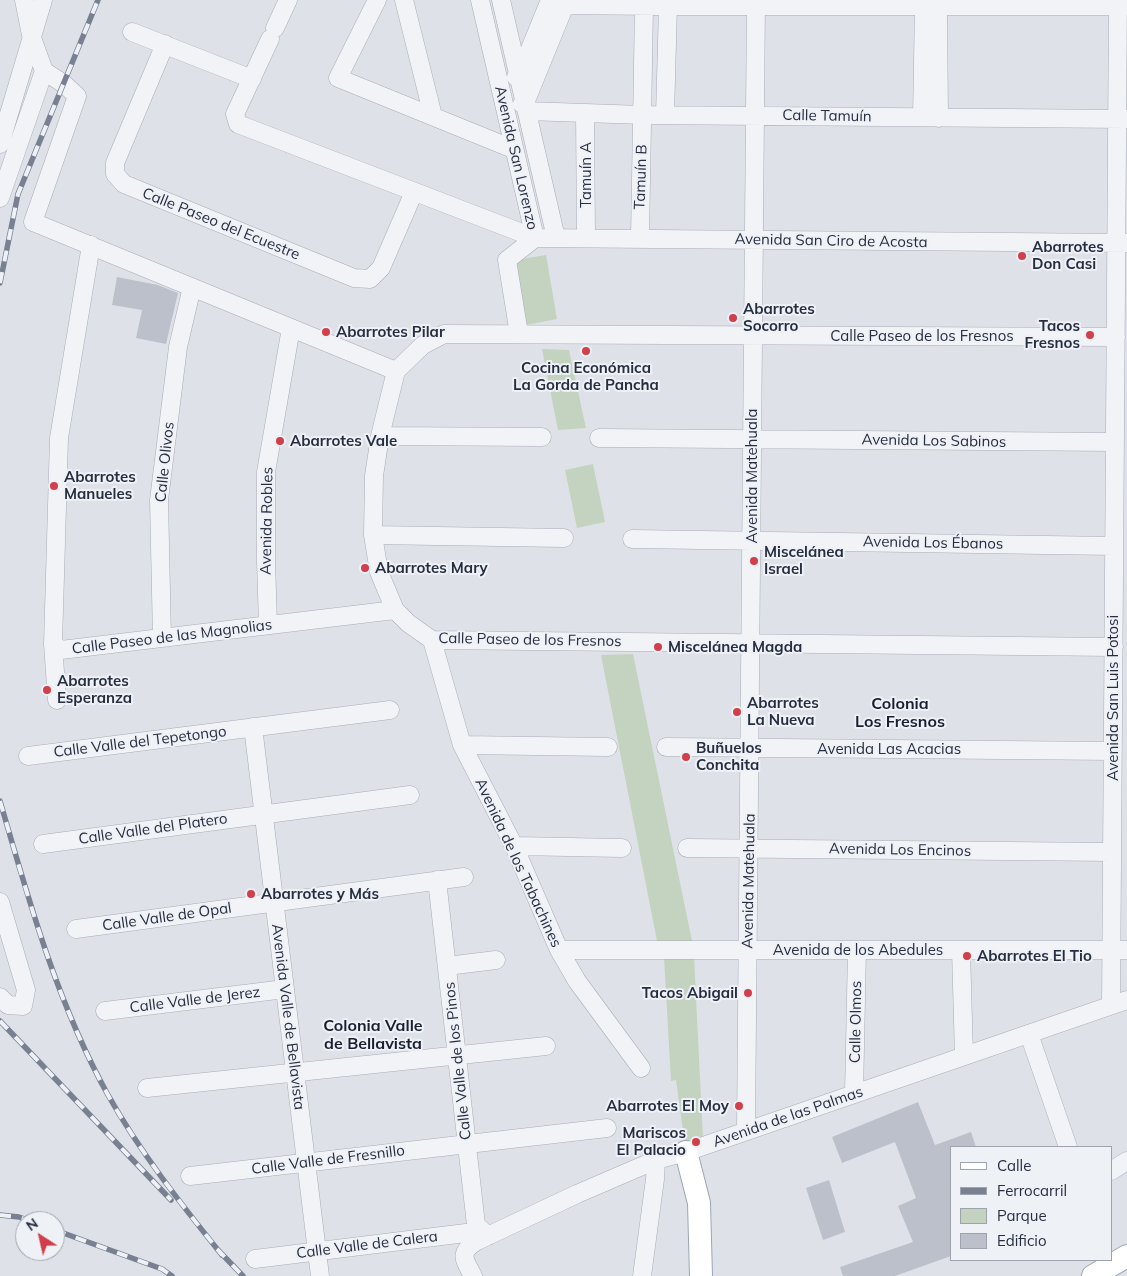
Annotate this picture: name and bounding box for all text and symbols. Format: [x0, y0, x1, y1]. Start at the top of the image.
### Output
street label: Avenida San Lorenzo [491, 84, 541, 232]
street label: Calle Tamuín [782, 106, 872, 126]
street label: Tamuín A [577, 142, 595, 208]
street label: Tamuín B [631, 144, 651, 210]
street label: Calle Paseo del Ecuestre [140, 184, 302, 264]
street label: Avenida San Ciro de Acosta [734, 230, 928, 252]
place label: Abarrotes Don Casi [1032, 238, 1104, 273]
marker: Abarrotes Don Casi [1016, 250, 1028, 262]
place label: Abarrotes Socorro [743, 300, 815, 335]
marker: Abarrotes Socorro [727, 312, 739, 324]
place label: Tacos Fresnos [1025, 317, 1080, 352]
place label: Abarrotes Pilar [336, 323, 445, 341]
marker: Abarrotes Pilar [320, 326, 332, 338]
street label: Calle Paseo de los Fresnos [830, 327, 1014, 345]
marker: Tacos Fresnos [1084, 329, 1096, 341]
marker: Cocina Económica La Gorda de Pancha [580, 345, 592, 357]
place label: Cocina Económica La Gorda de Pancha [513, 359, 659, 394]
street label: Avenida Matehuala [743, 408, 761, 544]
street label: Calle Olivos [152, 421, 178, 503]
street label: Avenida Los Sabinos [862, 431, 1006, 451]
place label: Abarrotes Vale [290, 432, 397, 450]
marker: Abarrotes Vale [274, 435, 286, 447]
street label: Avenida Robles [257, 467, 277, 575]
place label: Abarrotes Manueles [64, 468, 136, 503]
marker: Abarrotes Manueles [48, 480, 60, 492]
street label: Avenida Los Ébanos [863, 533, 1003, 553]
place label: Miscelánea Israel [764, 543, 844, 578]
marker: Miscelánea Israel [748, 555, 760, 567]
place label: Abarrotes Mary [375, 559, 488, 577]
marker: Abarrotes Mary [359, 562, 371, 574]
street label: Avenida San Luis Potosi [1104, 615, 1122, 781]
street label: Calle Paseo de las Magnolias [71, 616, 273, 658]
street label: Calle Paseo de los Fresnos [438, 629, 622, 651]
place label: Miscelánea Magda [668, 638, 802, 656]
marker: Miscelánea Magda [652, 641, 664, 653]
place label: Abarrotes Esperanza [57, 672, 132, 707]
marker: Abarrotes Esperanza [41, 684, 53, 696]
place label: Abarrotes La Nueva [747, 694, 819, 729]
district label: Colonia Los Fresnos [855, 694, 945, 732]
marker: Abarrotes La Nueva [731, 706, 743, 718]
street label: Calle Valle del Tepetongo [53, 722, 227, 762]
place label: Buñuelos Conchita [696, 739, 762, 774]
street label: Avenida Las Acacias [817, 740, 961, 758]
marker: Buñuelos Conchita [680, 751, 692, 763]
street label: Avenida de los Tabachines [471, 776, 565, 950]
street label: Calle Valle del Platero [77, 810, 229, 848]
street label: Avenida Matehuala [739, 813, 759, 949]
street label: Avenida Los Encinos [829, 840, 971, 860]
place label: Abarrotes y Más [261, 885, 379, 903]
marker: Abarrotes y Más [245, 888, 257, 900]
street label: Calle Valle de Opal [101, 899, 233, 935]
street label: Avenida Valle de Bellavista [268, 923, 308, 1111]
street label: Avenida de los Abedules [773, 941, 943, 959]
place label: Abarrotes El Tio [977, 947, 1092, 965]
marker: Abarrotes El Tio [961, 950, 973, 962]
street label: Calle Valle de los Pinos [441, 981, 475, 1141]
street label: Calle Olmos [846, 981, 866, 1063]
street label: Calle Valle de Jerez [129, 983, 261, 1017]
place label: Tacos Abigail [642, 984, 738, 1002]
marker: Tacos Abigail [742, 987, 754, 999]
district label: Colonia Valle de Bellavista [323, 1016, 423, 1054]
street label: Avenida de las Palmas [711, 1083, 865, 1151]
place label: Abarrotes El Moy [606, 1097, 729, 1115]
marker: Abarrotes El Moy [733, 1100, 745, 1112]
place label: Mariscos El Palacio [617, 1124, 686, 1159]
marker: Mariscos El Palacio [690, 1136, 702, 1148]
street label: Calle Valle de Fresnillo [250, 1142, 406, 1178]
legend [950, 1146, 1112, 1261]
text: Calle [997, 1156, 1031, 1175]
text: Ferrocarril [997, 1181, 1067, 1200]
text: Parque [997, 1206, 1047, 1225]
north arrow [15, 1211, 65, 1261]
text: N [22, 1214, 41, 1235]
street label: Calle Valle de Calera [295, 1227, 439, 1263]
text: Edificio [997, 1231, 1047, 1250]

